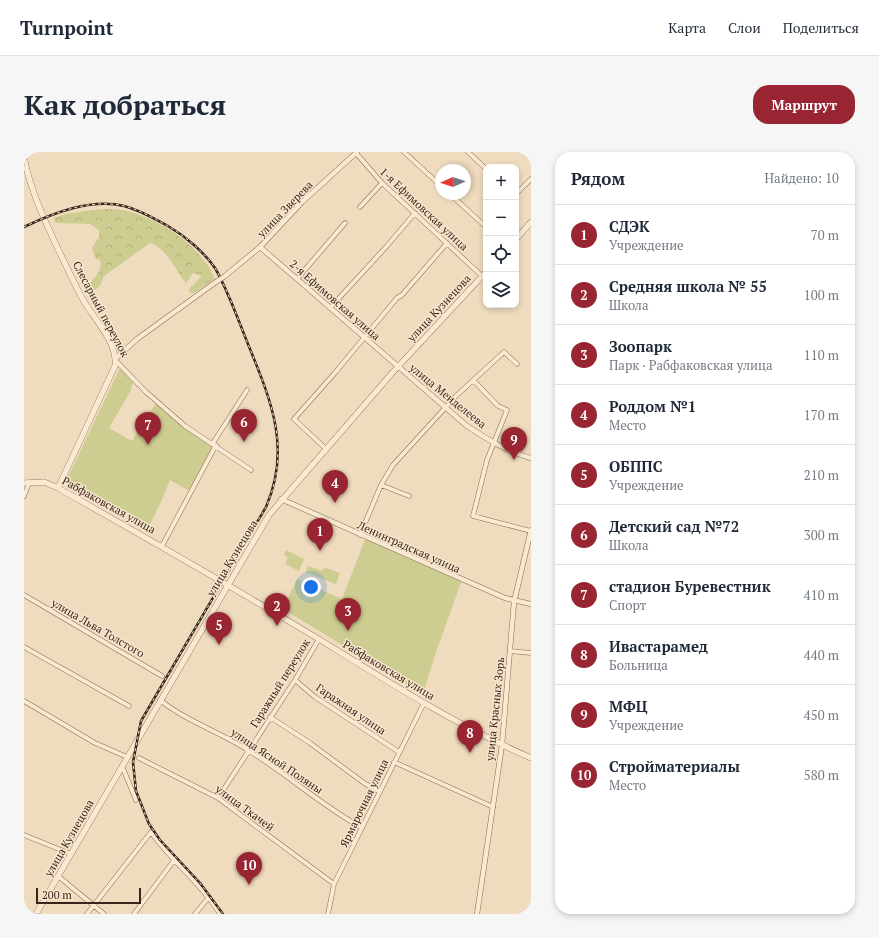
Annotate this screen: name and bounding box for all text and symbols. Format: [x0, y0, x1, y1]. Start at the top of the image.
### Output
text: Turnpoint [20, 15, 113, 40]
text: Карта [668, 18, 706, 37]
text: Слои [728, 18, 761, 37]
text: Поделиться [783, 18, 859, 37]
button: Маршрут [753, 85, 855, 124]
text: Как добраться [24, 86, 226, 123]
street label: 1-я Ефимовская улица [377, 164, 471, 254]
north arrow [435, 164, 471, 200]
map controls [483, 164, 519, 308]
button: + [483, 164, 519, 200]
text: Рядом [571, 167, 625, 190]
text: Найдено: 10 [765, 169, 839, 187]
street label: улица Зверева [254, 177, 316, 241]
button: − [483, 200, 519, 236]
text: СДЭК [609, 216, 650, 236]
text: 1 [580, 226, 588, 244]
text: 70 m [811, 226, 839, 244]
button: locate [483, 236, 519, 272]
text: Учреждение [609, 236, 684, 254]
street label: 2-я Ефимовская улица [287, 257, 384, 343]
street label: Слесарный переулок [70, 259, 132, 359]
street label: улица Кузнецова [404, 271, 474, 345]
button: layers [483, 272, 519, 308]
text: Средняя школа № 55 [609, 276, 767, 296]
text: 2 [580, 286, 588, 304]
text: 100 m [804, 286, 839, 304]
text: Школа [609, 296, 648, 314]
text: Зоопарк [609, 336, 672, 356]
text: 3 [580, 346, 588, 364]
text: 110 m [804, 346, 839, 364]
text: Парк · Рабфаковская улица [609, 356, 773, 374]
street label: улица Менделеева [406, 360, 490, 432]
text: Роддом №1 [609, 396, 696, 416]
text: 4 [580, 406, 588, 424]
text: 170 m [804, 406, 839, 424]
pin: 6 [231, 409, 257, 442]
pin: 7 [135, 412, 161, 445]
text: Место [609, 416, 646, 434]
pin: 9 [501, 427, 527, 460]
text: ОБППС [609, 456, 662, 476]
text: 5 [580, 466, 588, 484]
text: 210 m [804, 466, 839, 484]
pin: 4 [322, 470, 348, 503]
street label: Рабфаковская улица [60, 473, 159, 537]
text: Учреждение [609, 476, 684, 494]
text: Детский сад №72 [609, 516, 739, 536]
street label: улица Кузнецова [203, 517, 261, 600]
pin: 1 [307, 518, 333, 551]
street label: Ленинградская улица [354, 518, 463, 576]
text: 6 [580, 526, 588, 544]
text: 300 m [804, 526, 839, 544]
text: Школа [609, 536, 648, 554]
text: стадион Буревестник [609, 576, 771, 596]
your location [301, 577, 321, 597]
text: 7 [580, 586, 588, 604]
text: 410 m [804, 586, 839, 604]
pin: 2 [264, 593, 290, 626]
street label: улица Льва Толстого [48, 595, 147, 660]
text: Спорт [609, 596, 646, 614]
pin: 3 [335, 598, 361, 631]
pin: 5 [206, 612, 232, 645]
street label: Гаражный переулок [247, 636, 313, 730]
text: Ивастарамед [609, 636, 708, 656]
street label: Рабфаковская улица [341, 637, 438, 703]
text: 8 [580, 646, 588, 664]
text: 440 m [804, 646, 839, 664]
street label: улица Красных Зорь [482, 656, 507, 763]
text: Больница [609, 656, 668, 674]
street label: Гаражная улица [313, 680, 389, 738]
text: МФЦ [609, 696, 647, 716]
text: 9 [580, 706, 588, 724]
text: 450 m [804, 706, 839, 724]
text: Учреждение [609, 716, 684, 734]
pin: 8 [457, 720, 483, 753]
street label: улица Ясной Поляны [228, 724, 326, 797]
street label: Ярмарочная улица [337, 756, 392, 849]
text: Стройматериалы [609, 756, 740, 776]
text: 10 [577, 766, 591, 784]
text: 580 m [804, 766, 839, 784]
text: Место [609, 776, 646, 794]
street label: улица Ткачей [212, 781, 277, 834]
street label: улица Кузнецова [41, 797, 97, 880]
pin: 10 [236, 852, 262, 885]
scale bar [36, 886, 141, 905]
text: 200 m [42, 888, 72, 902]

